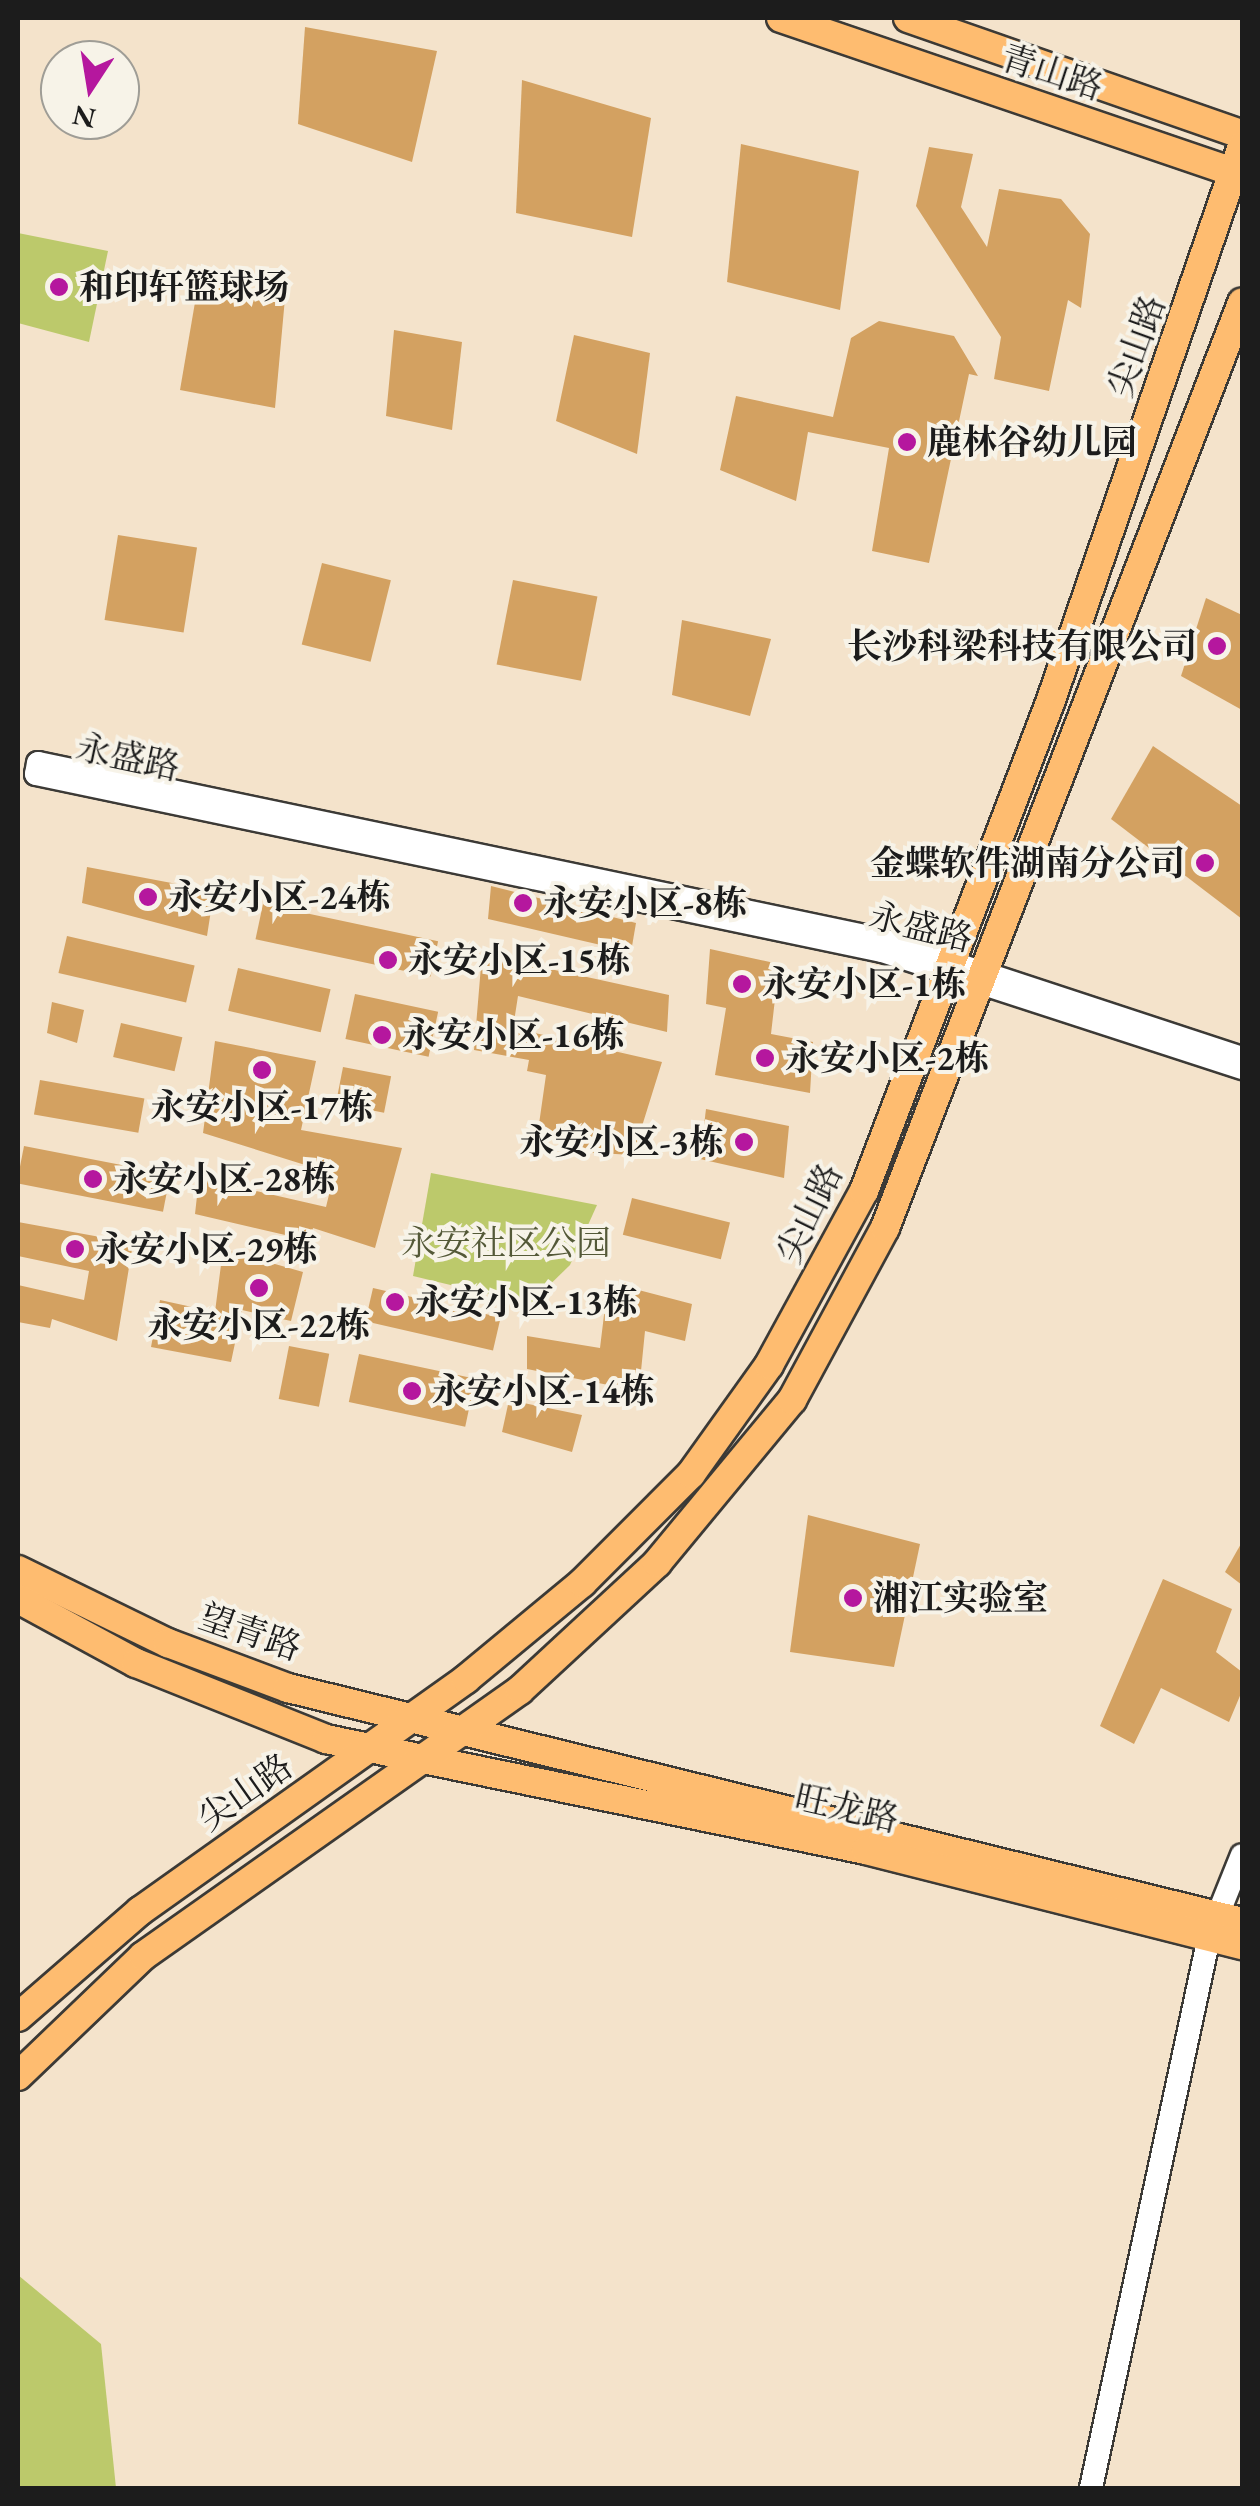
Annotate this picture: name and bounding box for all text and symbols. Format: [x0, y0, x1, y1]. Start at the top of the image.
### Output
street label: 青山路 [996, 36, 1108, 108]
north arrow [40, 40, 140, 140]
text: N [69, 97, 99, 137]
place label: 和印轩篮球场 [79, 266, 289, 308]
marker: 和印轩篮球场 [48, 276, 70, 298]
street label: 尖山路 [1098, 289, 1174, 403]
place label: 鹿林谷幼儿园 [927, 421, 1137, 463]
marker: 鹿林谷幼儿园 [896, 431, 918, 453]
place label: 长沙科梁科技有限公司 [847, 625, 1197, 667]
marker: 长沙科梁科技有限公司 [1206, 635, 1228, 657]
street label: 永盛路 [72, 726, 184, 788]
place label: 金蝶软件湖南分公司 [870, 842, 1185, 884]
marker: 金蝶软件湖南分公司 [1194, 852, 1216, 874]
place label: 永安小区-24栋 [168, 876, 391, 918]
place label: 永安小区-8栋 [543, 882, 748, 924]
marker: 永安小区-24栋 [137, 886, 159, 908]
marker: 永安小区-8栋 [512, 892, 534, 914]
street label: 永盛路 [865, 894, 977, 960]
place label: 永安小区-15栋 [408, 939, 631, 981]
marker: 永安小区-15栋 [377, 949, 399, 971]
place label: 永安小区-1栋 [762, 963, 967, 1005]
marker: 永安小区-1栋 [731, 973, 753, 995]
place label: 永安小区-16栋 [402, 1014, 625, 1056]
marker: 永安小区-16栋 [371, 1024, 393, 1046]
place label: 永安小区-2栋 [785, 1037, 990, 1079]
marker: 永安小区-2栋 [754, 1047, 776, 1069]
marker: 永安小区-17栋 [251, 1059, 273, 1081]
place label: 永安小区-17栋 [150, 1086, 374, 1128]
place label: 永安小区-3栋 [519, 1121, 724, 1163]
marker: 永安小区-3栋 [733, 1131, 755, 1153]
street label: 尖山路 [767, 1157, 851, 1269]
place label: 永安小区-28栋 [113, 1158, 336, 1200]
marker: 永安小区-28栋 [82, 1168, 104, 1190]
park label: 永安社区公园 [401, 1222, 611, 1264]
place label: 永安小区-29栋 [95, 1228, 318, 1270]
marker: 永安小区-29栋 [64, 1238, 86, 1260]
marker: 永安小区-22栋 [248, 1277, 270, 1299]
place label: 永安小区-13栋 [415, 1281, 638, 1323]
marker: 永安小区-13栋 [384, 1291, 406, 1313]
place label: 永安小区-22栋 [147, 1304, 371, 1346]
place label: 永安小区-14栋 [432, 1370, 655, 1412]
marker: 永安小区-14栋 [401, 1380, 423, 1402]
place label: 湘江实验室 [873, 1577, 1048, 1619]
marker: 湘江实验室 [842, 1587, 864, 1609]
street label: 望青路 [194, 1595, 306, 1669]
street label: 尖山路 [190, 1745, 300, 1839]
street label: 旺龙路 [791, 1776, 903, 1840]

